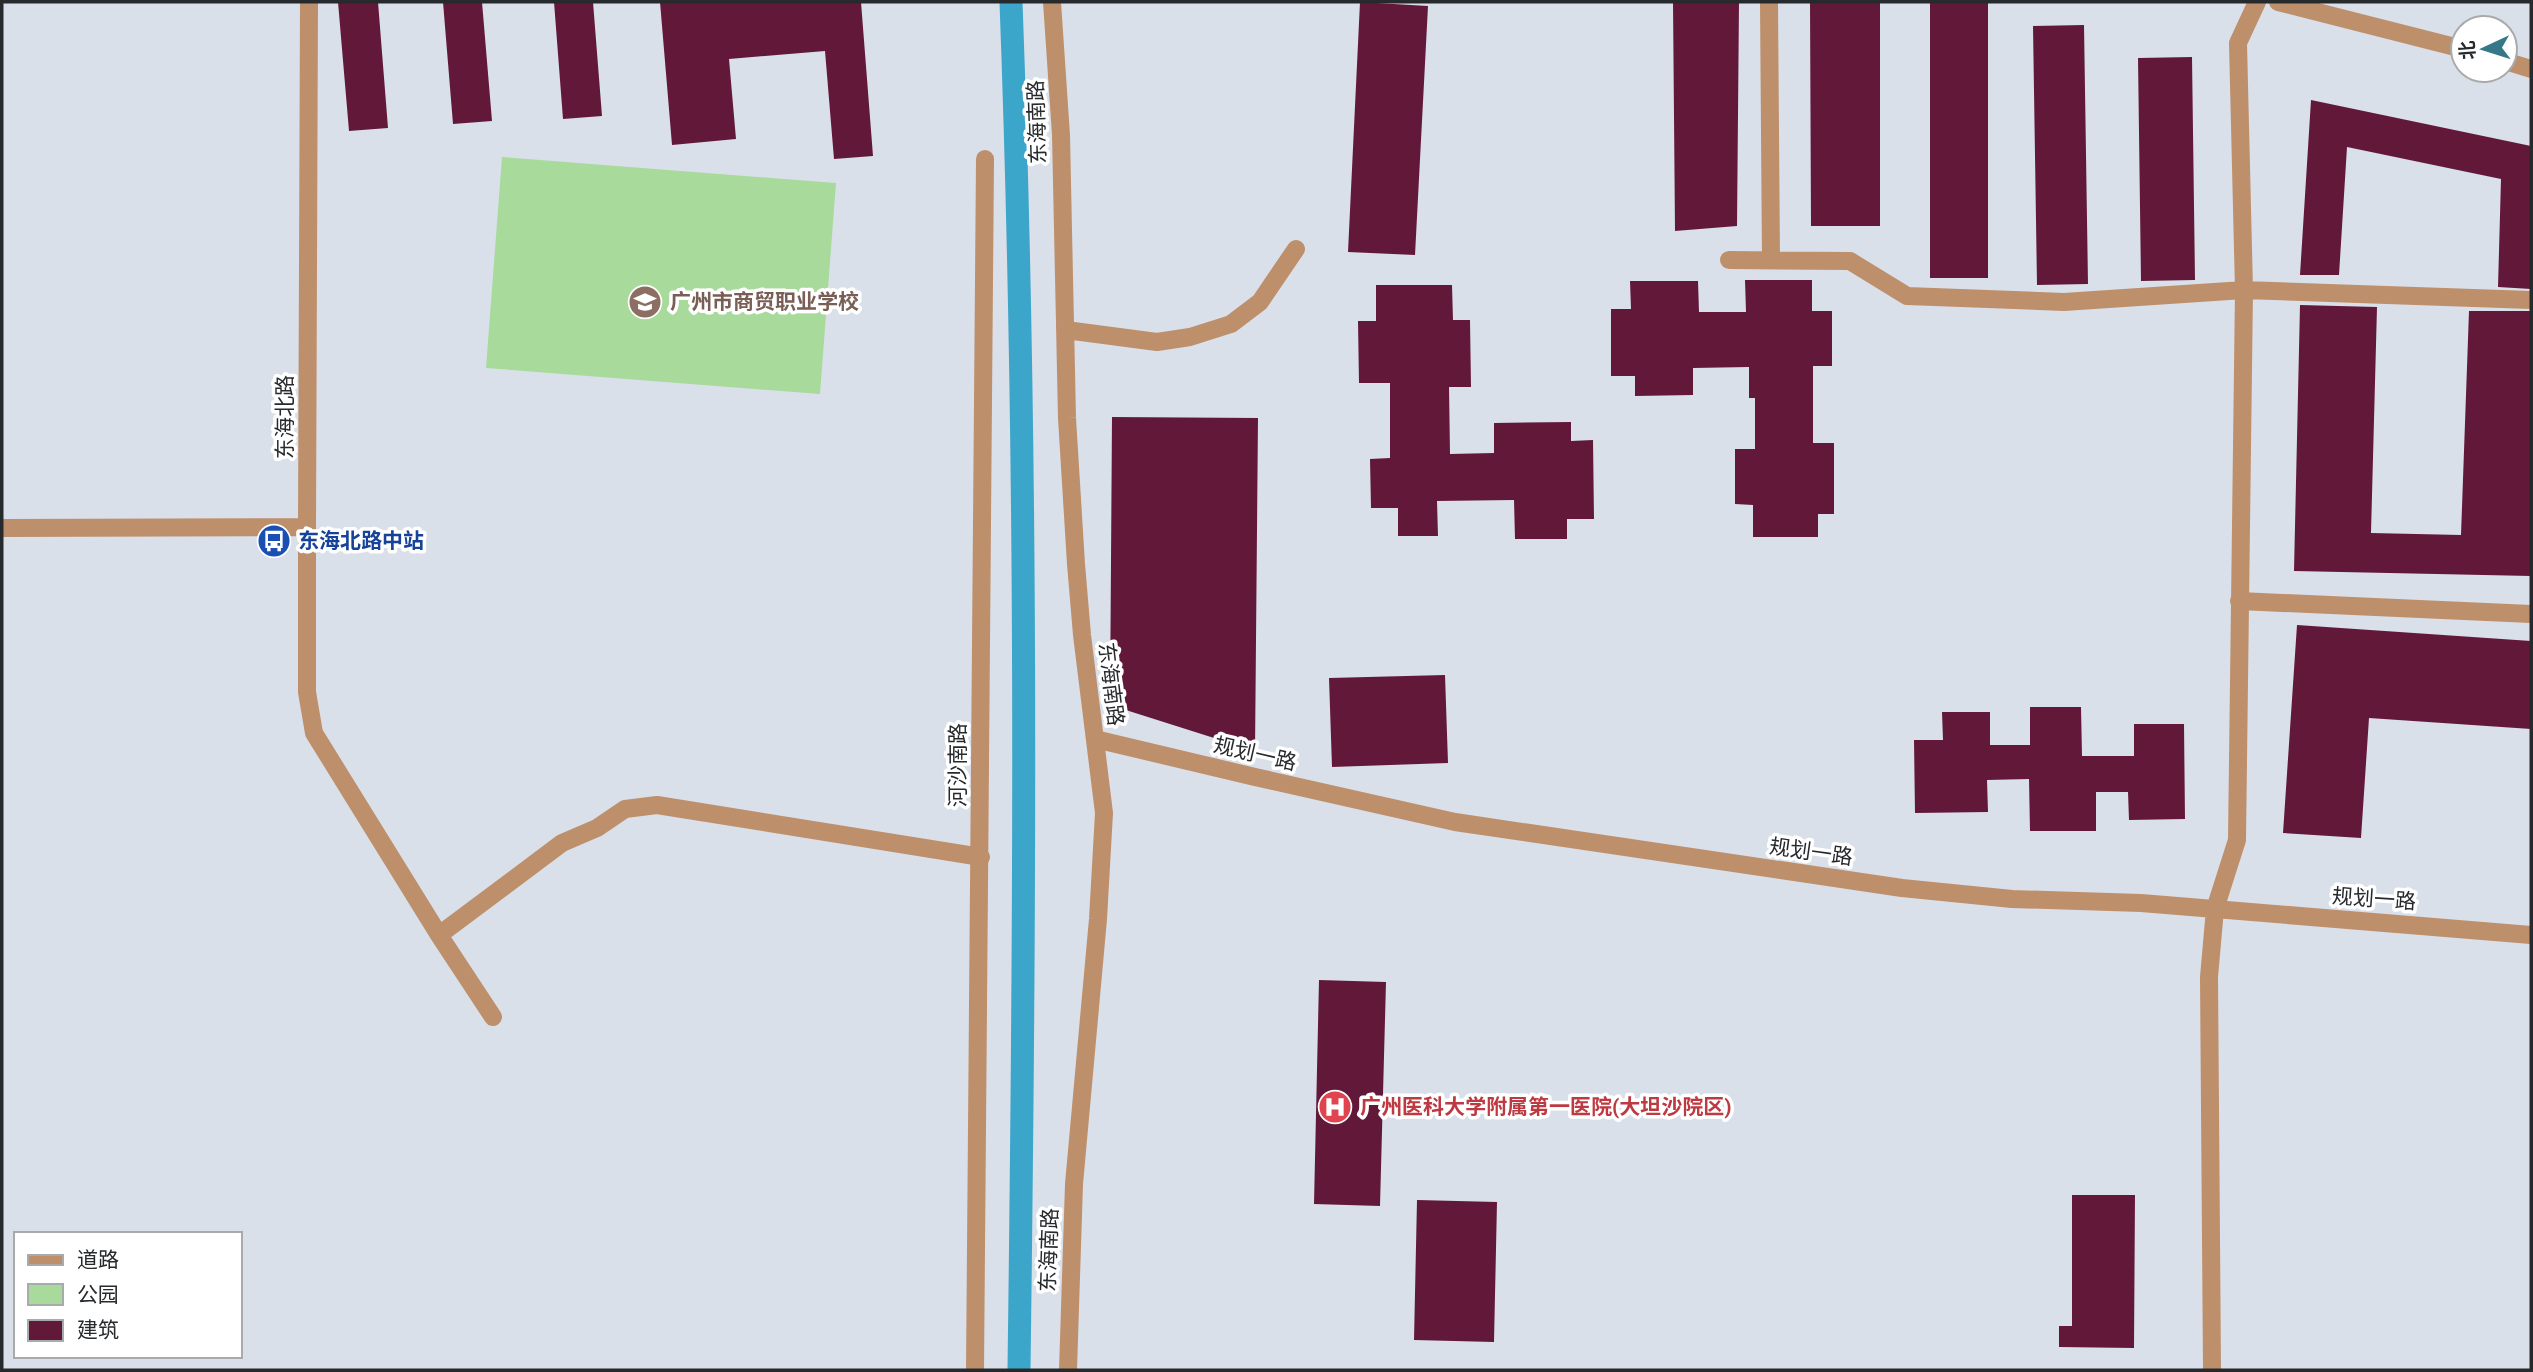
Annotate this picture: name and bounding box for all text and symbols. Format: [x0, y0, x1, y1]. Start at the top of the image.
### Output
north arrow [2449, 14, 2519, 84]
text: 北 [2455, 40, 2480, 60]
street label: 东海南路 [1024, 80, 1050, 164]
school or university icon: 广州市商贸职业学校 [626, 283, 664, 321]
place label: 广州市商贸职业学校 [670, 290, 859, 314]
street label: 东海北路 [273, 375, 297, 459]
bus stop icon: 东海北路中站 [255, 522, 293, 560]
place label: 东海北路中站 [298, 529, 424, 553]
street label: 东海南路 [1094, 641, 1128, 727]
street label: 河沙南路 [946, 723, 970, 807]
street label: 规划一路 [1211, 733, 1299, 775]
street label: 规划一路 [1768, 834, 1854, 870]
street label: 规划一路 [2331, 884, 2417, 914]
hospital icon: 广州医科大学附属第一医院(大坦沙院区) [1316, 1088, 1354, 1126]
place label: 广州医科大学附属第一医院(大坦沙院区) [1360, 1095, 1732, 1119]
street label: 东海南路 [1036, 1208, 1062, 1292]
legend [14, 1232, 242, 1358]
text: 道路 [77, 1248, 119, 1272]
text: 公园 [77, 1283, 119, 1307]
text: 建筑 [77, 1318, 119, 1342]

